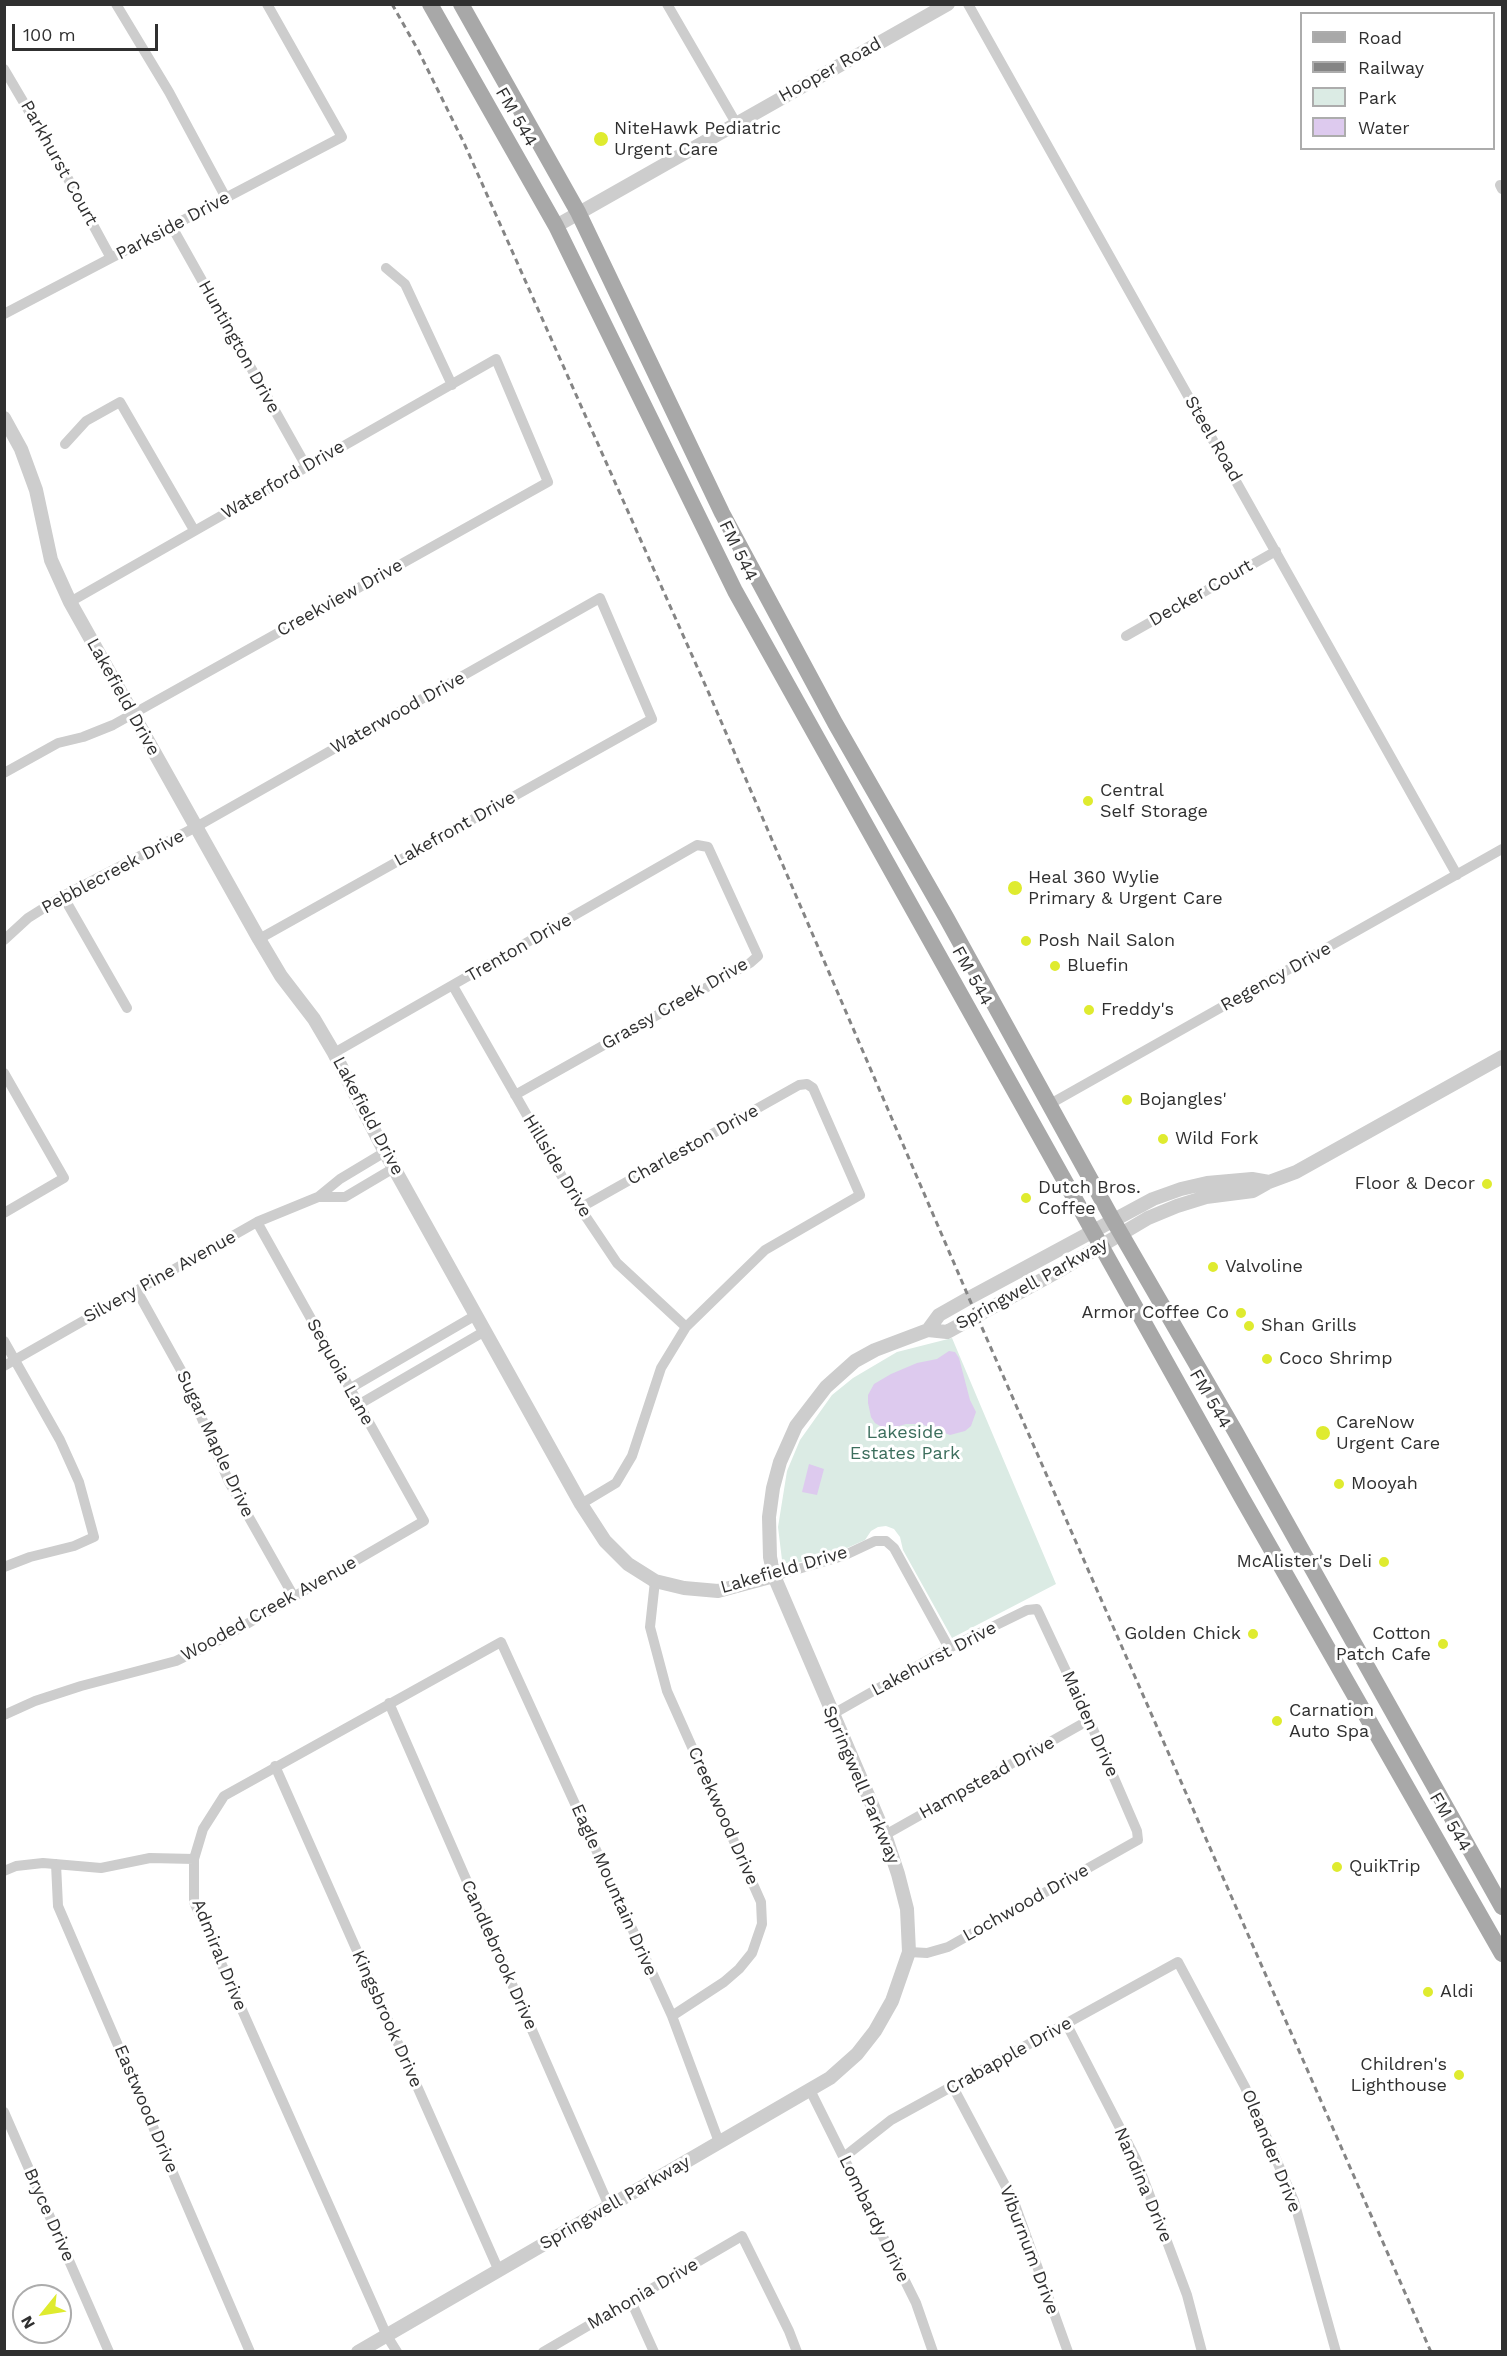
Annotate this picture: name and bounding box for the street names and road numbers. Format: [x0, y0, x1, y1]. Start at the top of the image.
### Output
street label: Hooper Road [775, 33, 885, 107]
street label: FM 544 [490, 83, 542, 151]
street label: Parkhurst Court [16, 97, 102, 229]
street label: Parkside Drive [113, 187, 233, 265]
street label: Huntington Drive [194, 277, 284, 417]
street label: Steel Road [1180, 392, 1246, 486]
street label: Waterford Drive [218, 436, 348, 524]
street label: FM 544 [714, 517, 762, 585]
street label: Creekview Drive [273, 554, 407, 642]
street label: Decker Court [1145, 555, 1257, 631]
street label: Lakefield Drive [82, 634, 164, 760]
street label: Waterwood Drive [327, 667, 469, 759]
street label: Lakefront Drive [390, 787, 520, 871]
street label: Pebblecreek Drive [38, 825, 188, 919]
street label: Trenton Drive [462, 909, 576, 987]
street label: Regency Drive [1217, 938, 1335, 1016]
street label: FM 544 [947, 942, 997, 1010]
street label: Grassy Creek Drive [598, 953, 752, 1055]
street label: Lakefield Drive [328, 1053, 408, 1179]
street label: Charleston Drive [624, 1100, 762, 1190]
street label: Hillside Drive [518, 1111, 596, 1221]
street label: Silvery Pine Avenue [80, 1226, 240, 1328]
street label: Springwell Parkway [952, 1233, 1112, 1335]
street label: Sequoia Lane [302, 1315, 378, 1429]
street label: FM 544 [1184, 1365, 1236, 1433]
street label: Sugar Maple Drive [172, 1367, 258, 1521]
street label: Lakefield Drive [718, 1542, 850, 1598]
street label: Wooded Creek Avenue [177, 1552, 361, 1666]
street label: Lakehurst Drive [868, 1617, 1000, 1701]
street label: Maiden Drive [1057, 1668, 1123, 1780]
street label: Springwell Parkway [818, 1702, 904, 1868]
street label: Hampstead Drive [916, 1732, 1058, 1824]
street label: Creekwood Drive [683, 1744, 763, 1888]
street label: FM 544 [1424, 1788, 1476, 1856]
street label: Eagle Mountain Drive [566, 1801, 662, 1979]
street label: Lochwood Drive [959, 1859, 1093, 1947]
street label: Candlebrook Drive [456, 1877, 542, 2033]
street label: Admiral Drive [187, 1896, 251, 2014]
street label: Kingsbrook Drive [347, 1947, 427, 2091]
street label: Crabapple Drive [942, 2013, 1076, 2099]
street label: Eastwood Drive [109, 2042, 183, 2176]
street label: Oleander Drive [1237, 2086, 1305, 2216]
street label: Nandina Drive [1109, 2124, 1177, 2246]
street label: Springwell Parkway [536, 2151, 694, 2255]
street label: Lombardy Drive [834, 2152, 914, 2286]
street label: Bryce Drive [19, 2165, 79, 2265]
street label: Viburnum Drive [994, 2182, 1064, 2318]
street label: Mahonia Drive [584, 2254, 702, 2334]

